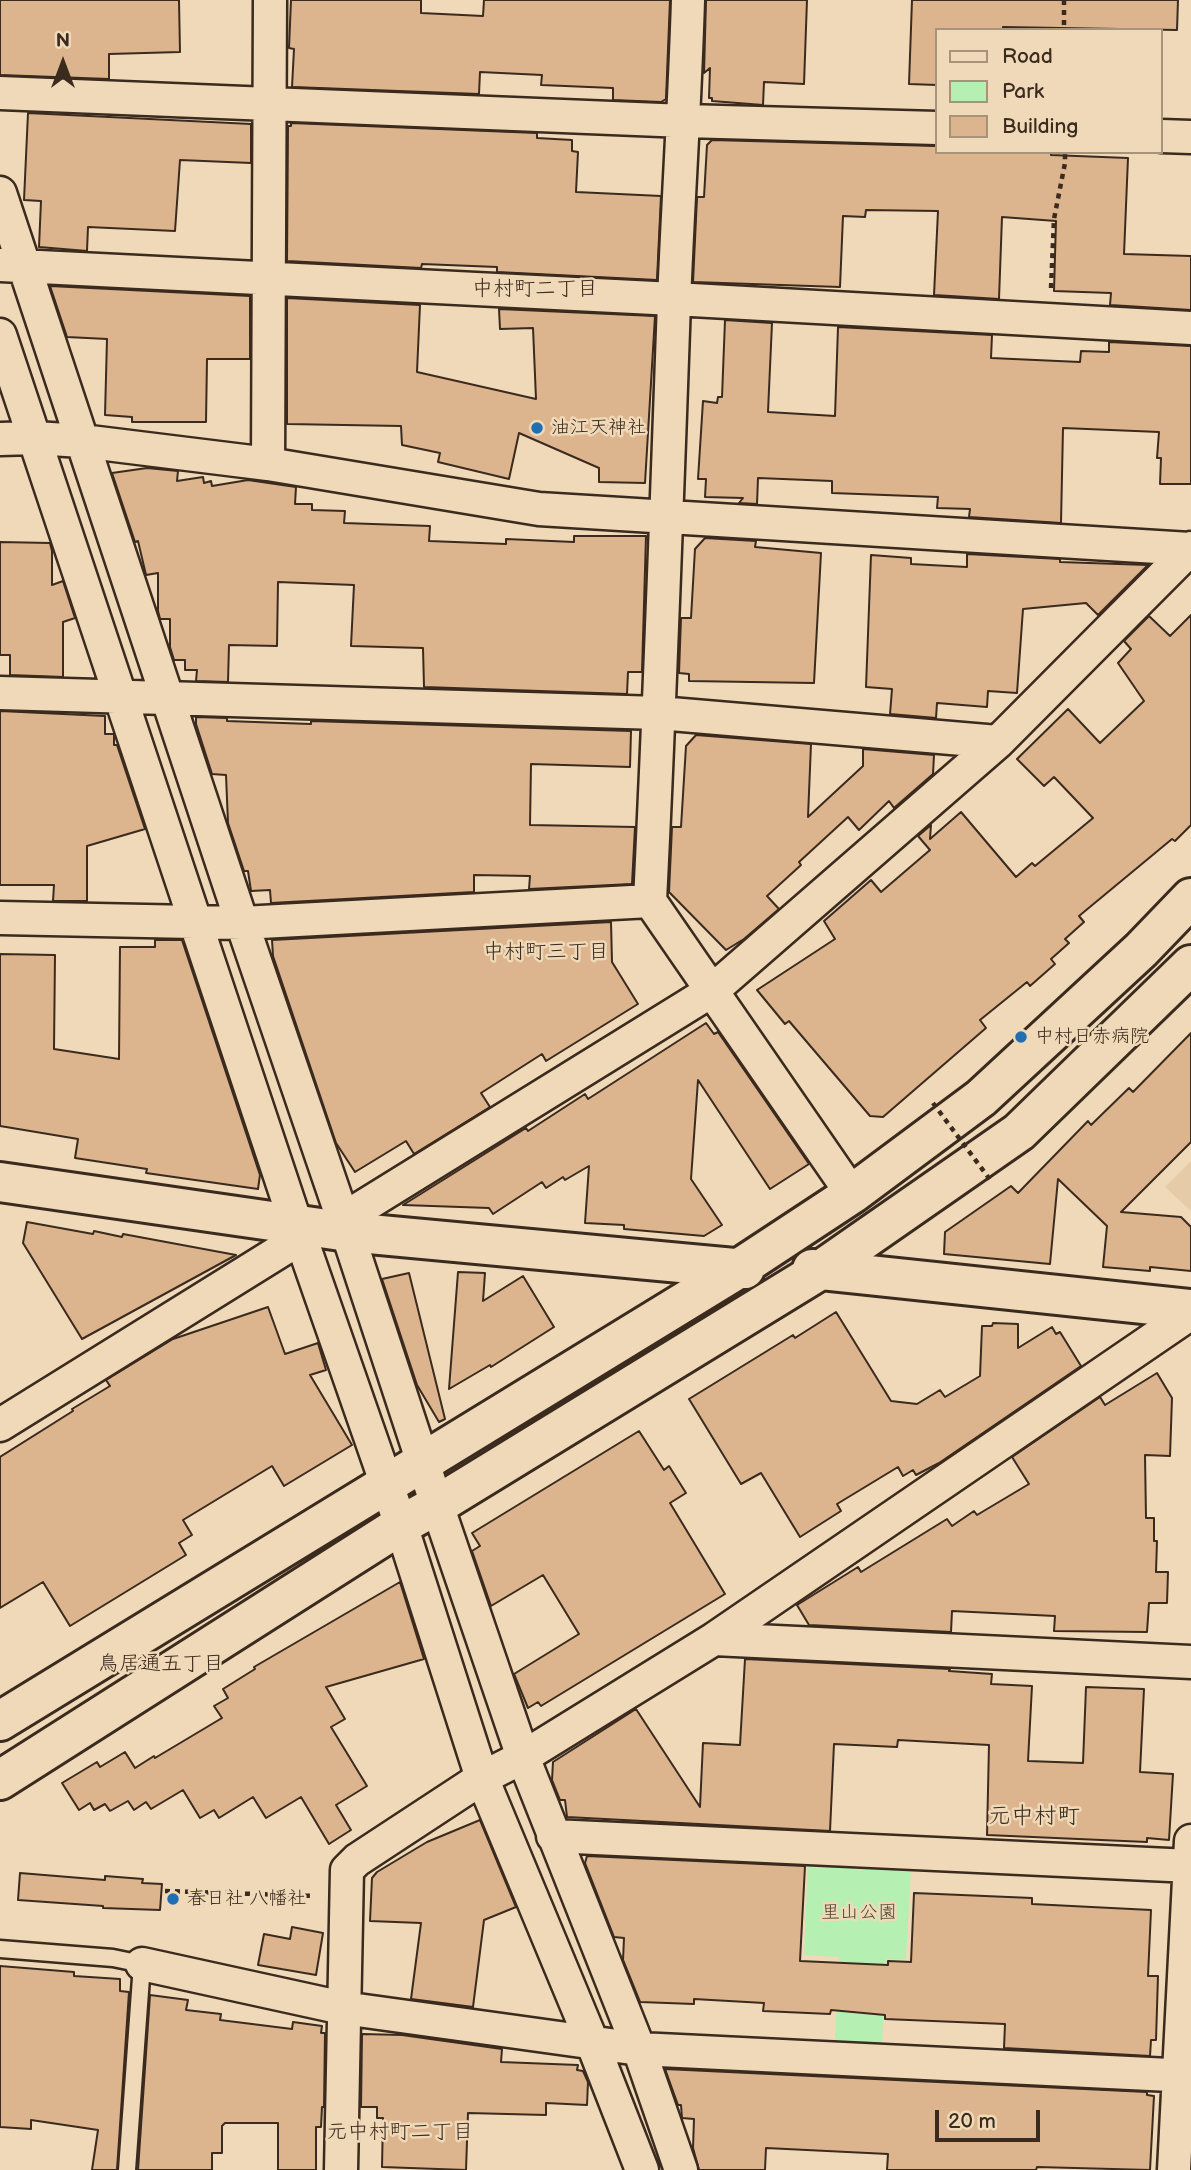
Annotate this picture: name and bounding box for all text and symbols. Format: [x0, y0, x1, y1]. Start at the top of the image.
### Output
north arrow [28, 28, 98, 98]
legend [936, 28, 1163, 154]
text: N [56, 30, 70, 53]
text: Road [1002, 44, 1053, 69]
text: Park [1002, 79, 1044, 104]
text: Building [1002, 114, 1078, 139]
district label: 中村町二丁目 [472, 277, 598, 303]
place label: 油江天神社 [551, 417, 646, 439]
marker: 油江天神社 [529, 420, 545, 436]
district label: 中村町三丁目 [483, 940, 609, 966]
place label: 中村日赤病院 [1035, 1026, 1149, 1048]
marker: 中村日赤病院 [1013, 1029, 1029, 1045]
district label: 鳥居通五丁目 [98, 1652, 224, 1678]
district label: 元中村町 [988, 1803, 1080, 1831]
place label: 春日社 八幡社 [187, 1888, 306, 1910]
marker: 春日社 八幡社 [165, 1891, 181, 1907]
park label: 里山公園 [821, 1902, 897, 1924]
scale bar [939, 2096, 1044, 2140]
text: 20 m [948, 2109, 996, 2134]
district label: 元中村町二丁目 [327, 2120, 473, 2146]

